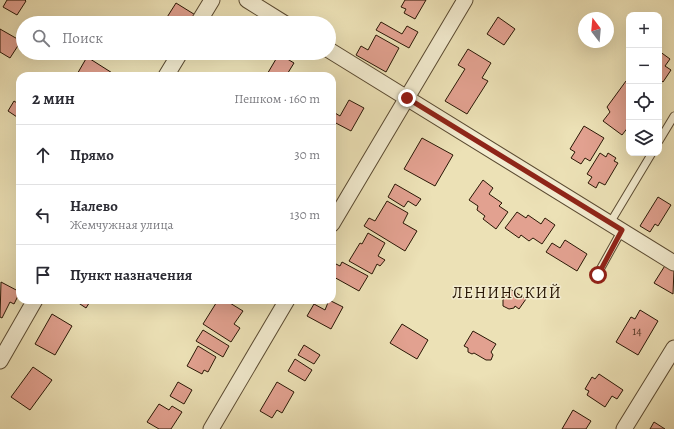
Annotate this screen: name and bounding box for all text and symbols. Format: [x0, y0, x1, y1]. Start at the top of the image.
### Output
north arrow [578, 12, 614, 48]
map controls [626, 12, 662, 156]
button: + [626, 12, 662, 48]
search box [16, 16, 336, 60]
icon: search [30, 27, 52, 49]
text: Поиск [62, 28, 103, 48]
button: − [626, 48, 662, 84]
button: locate [626, 84, 662, 120]
text: 2 мин [32, 87, 75, 110]
route end [398, 89, 416, 107]
text: Пешком · 160 m [234, 90, 320, 107]
button: layers [626, 120, 662, 156]
icon: ahead [32, 144, 54, 166]
text: Прямо [70, 145, 114, 165]
text: 30 m [294, 146, 320, 163]
text: Налево [70, 196, 118, 216]
icon: left [32, 204, 54, 226]
text: 130 m [290, 206, 320, 223]
text: Жемчужная улица [70, 216, 174, 233]
icon: arrive [32, 264, 54, 286]
text: Пункт назначения [70, 265, 192, 285]
route start [589, 266, 607, 284]
district label: ЛЕНИНСКИЙ [452, 282, 562, 304]
house number: 14 [632, 323, 642, 339]

